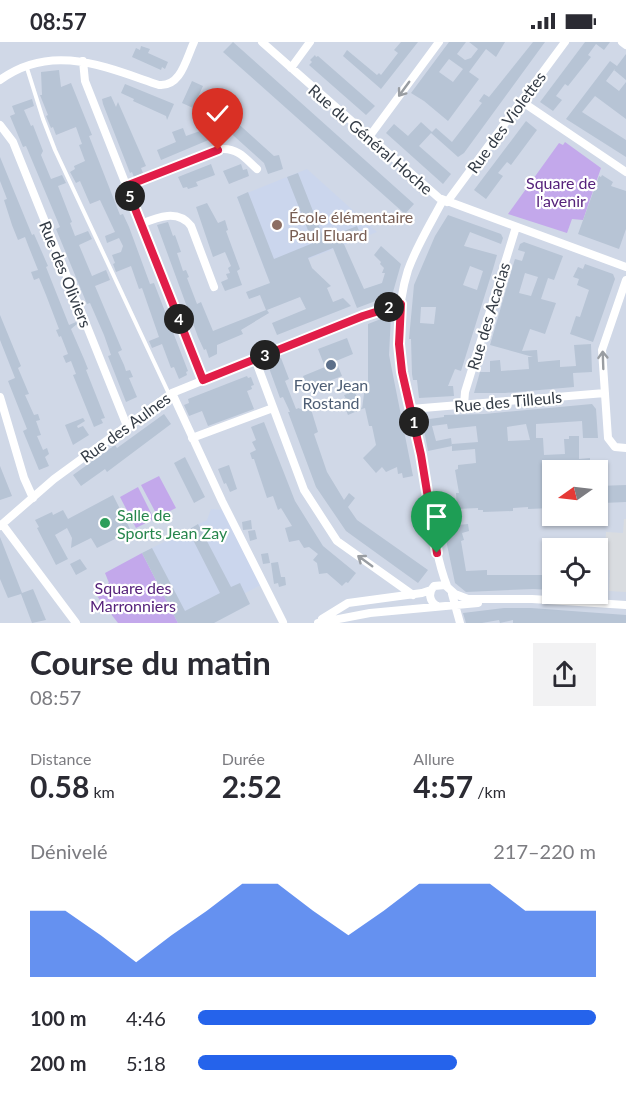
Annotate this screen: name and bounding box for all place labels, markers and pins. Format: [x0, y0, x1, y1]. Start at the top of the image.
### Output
pin [192, 88, 243, 150]
pin: 5 [115, 181, 145, 211]
place label: École élémentaire Paul Eluard [289, 207, 413, 244]
marker: École élémentaire Paul Eluard [270, 218, 284, 232]
pin: 2 [374, 292, 404, 322]
pin: 4 [164, 304, 194, 334]
pin: 3 [250, 340, 280, 370]
marker: Foyer Jean Rostand [324, 358, 338, 372]
place label: Foyer Jean Rostand [294, 375, 368, 412]
pin: 1 [399, 407, 429, 437]
pin [411, 491, 462, 553]
place label: Salle de Sports Jean Zay [117, 505, 228, 542]
marker: Salle de Sports Jean Zay [98, 516, 112, 530]

